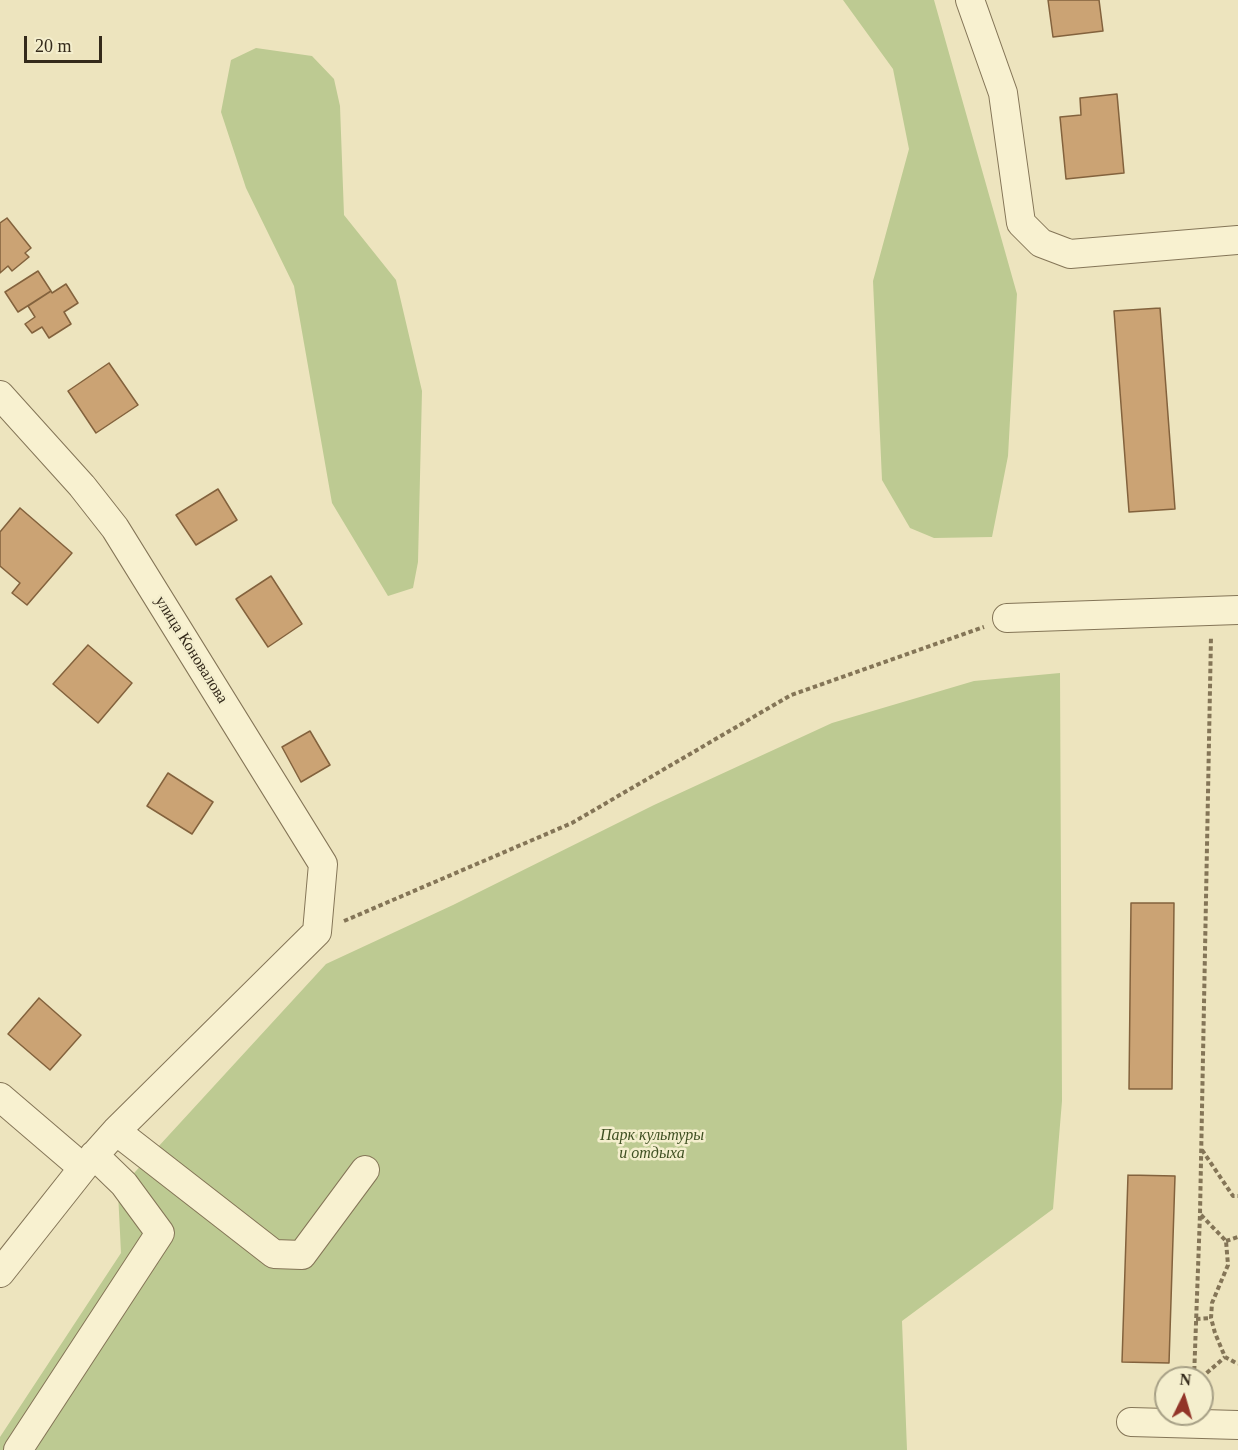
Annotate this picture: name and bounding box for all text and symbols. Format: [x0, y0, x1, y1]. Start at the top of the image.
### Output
scale bar [27, 24, 105, 62]
text: 20 m [35, 36, 72, 56]
street label: улица Коновалова [150, 593, 232, 707]
park label: Парк культуры и отдыха [600, 1126, 704, 1164]
north arrow [1154, 1366, 1214, 1426]
text: N [1179, 1371, 1192, 1389]

